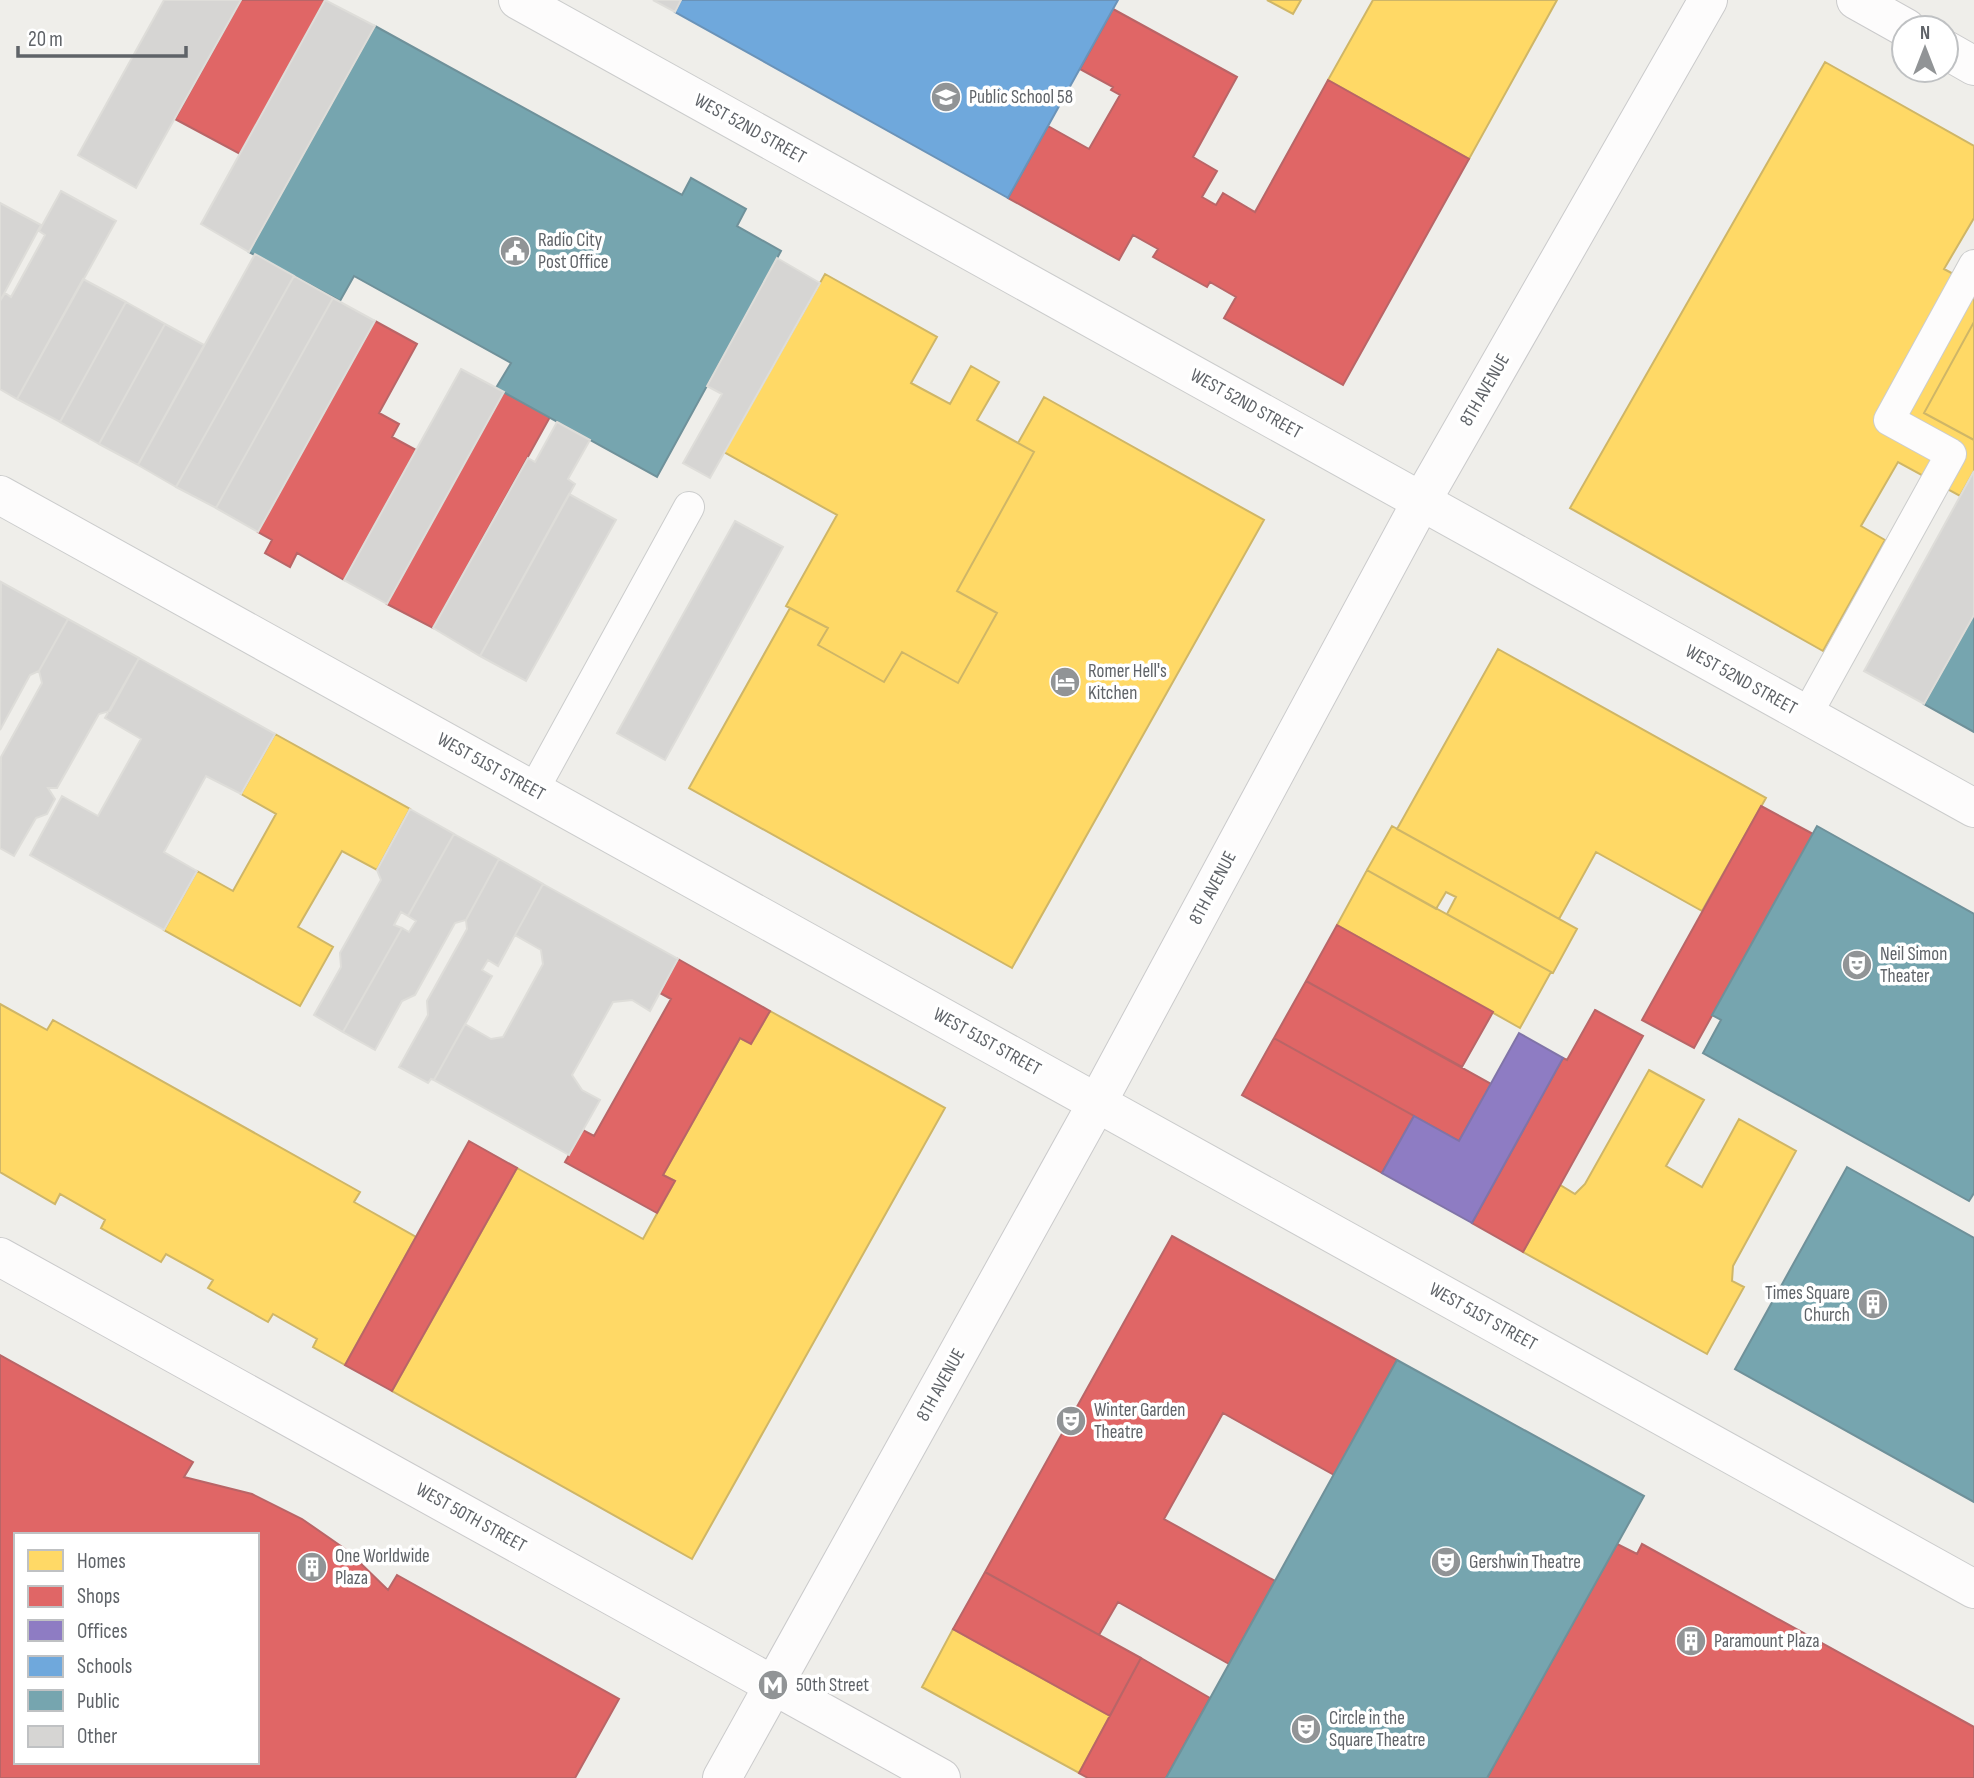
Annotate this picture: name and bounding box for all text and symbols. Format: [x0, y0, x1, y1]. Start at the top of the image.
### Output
scale bar [18, 14, 186, 58]
north arrow [1890, 14, 1960, 84]
text: N [1920, 22, 1930, 45]
text: 20 m [28, 27, 63, 52]
school or university icon: Public School 58 [929, 80, 963, 114]
place label: Public School 58 [969, 86, 1073, 109]
street label: WEST 52ND STREET [690, 89, 810, 169]
place label: Radio City Post Office [538, 229, 609, 274]
public building icon: Radio City Post Office [498, 234, 532, 268]
street label: 8TH AVENUE [1455, 350, 1515, 430]
street label: WEST 52ND STREET [1186, 364, 1306, 444]
street label: WEST 52ND STREET [1681, 640, 1801, 720]
place label: Romer Hell's Kitchen [1088, 660, 1167, 705]
hotel icon: Romer Hell's Kitchen [1048, 665, 1082, 699]
street label: WEST 51ST STREET [433, 728, 549, 806]
street label: 8TH AVENUE [1184, 847, 1242, 929]
place label: Neil Simon Theater [1880, 943, 1947, 988]
theatre icon: Neil Simon Theater [1840, 948, 1874, 982]
street label: WEST 51ST STREET [929, 1003, 1045, 1081]
street label: WEST 51ST STREET [1425, 1278, 1541, 1356]
place label: Times Square Church [1765, 1282, 1850, 1327]
building icon: Times Square Church [1856, 1287, 1890, 1321]
street label: 8TH AVENUE [912, 1345, 970, 1425]
place label: Winter Garden Theatre [1094, 1399, 1185, 1444]
theatre icon: Winter Garden Theatre [1054, 1404, 1088, 1438]
street label: WEST 50TH STREET [412, 1478, 530, 1558]
legend [14, 1533, 259, 1764]
place label: One Worldwide Plaza [335, 1545, 430, 1590]
theatre icon: Gershwin Theatre [1429, 1545, 1463, 1579]
text: Homes [77, 1549, 126, 1574]
building icon: One Worldwide Plaza [295, 1550, 329, 1584]
place label: Gershwin Theatre [1469, 1551, 1581, 1574]
text: Shops [77, 1584, 120, 1609]
text: Offices [77, 1619, 128, 1644]
building icon: Paramount Plaza [1674, 1624, 1708, 1658]
place label: Paramount Plaza [1714, 1630, 1820, 1653]
text: Schools [77, 1654, 132, 1679]
metro station icon: 50th Street [756, 1668, 790, 1702]
place label: 50th Street [796, 1674, 869, 1697]
text: Public [77, 1689, 120, 1714]
place label: Circle in the Square Theatre [1329, 1707, 1425, 1752]
theatre icon: Circle in the Square Theatre [1289, 1712, 1323, 1746]
text: Other [77, 1724, 117, 1749]

